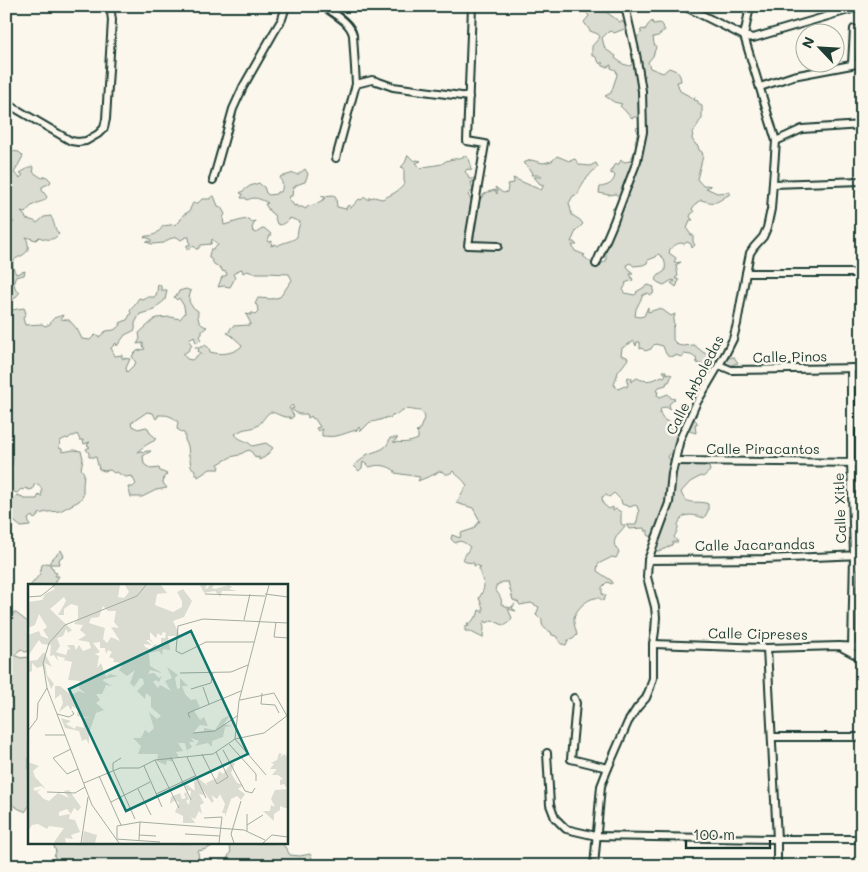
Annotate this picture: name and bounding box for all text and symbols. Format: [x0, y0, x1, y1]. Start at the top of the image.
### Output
north arrow [796, 22, 846, 72]
text: N [797, 33, 819, 51]
street label: Calle Arboledas [661, 332, 728, 438]
street label: Calle Pinos [753, 346, 827, 367]
street label: Calle Piracantos [706, 439, 820, 458]
street label: Calle Xitle [829, 472, 850, 544]
street label: Calle Jacarandas [695, 534, 815, 555]
inset map [28, 584, 288, 844]
street label: Calle Cipreses [708, 623, 808, 644]
scale bar [686, 817, 769, 849]
text: 100 m [693, 824, 735, 844]

